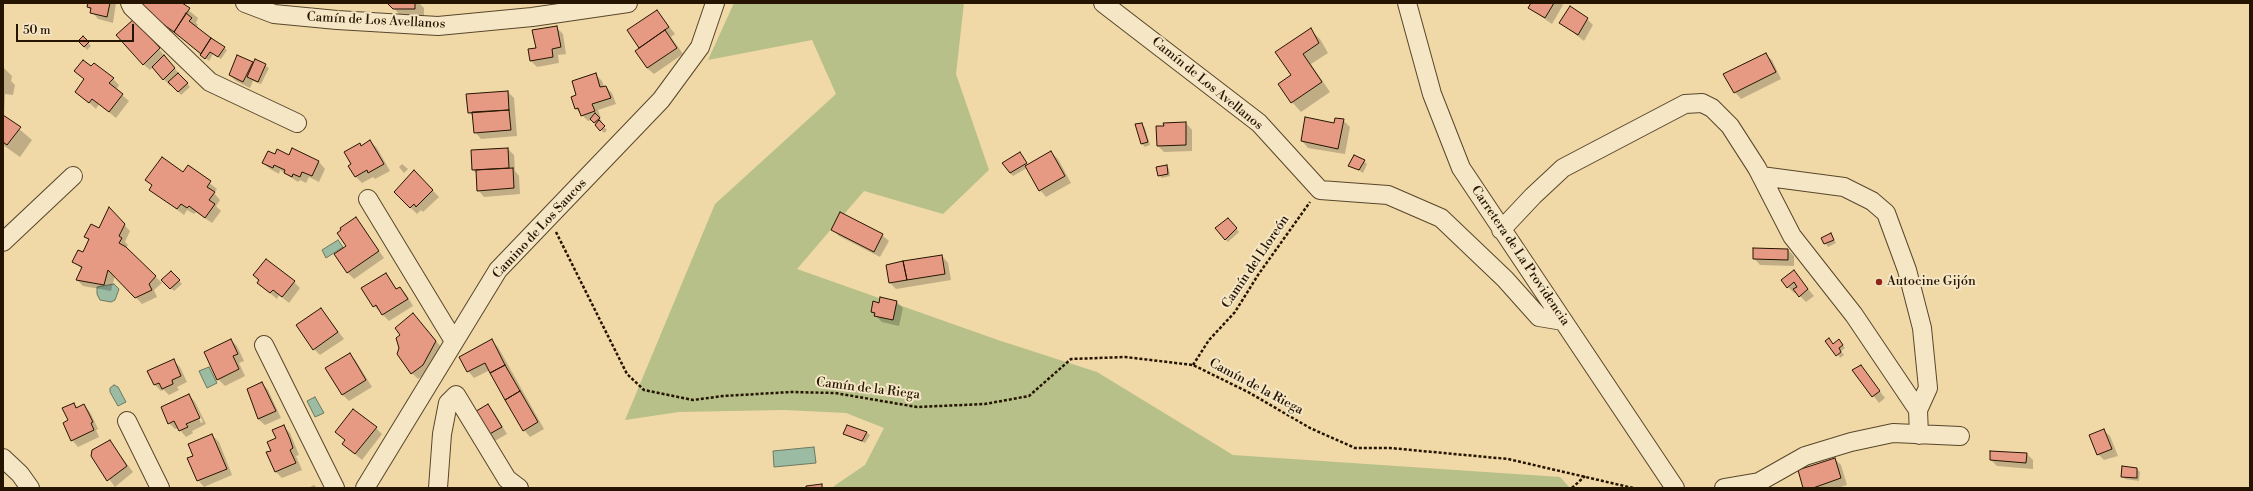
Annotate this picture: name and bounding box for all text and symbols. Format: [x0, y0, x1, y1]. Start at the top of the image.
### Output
street label: Camín de Los Avellanos [306, 10, 446, 32]
scale bar [18, 16, 136, 42]
text: 50 m [23, 23, 51, 38]
street label: Camín de Los Avellanos [1148, 34, 1266, 134]
street label: Camino de Los Saucos [490, 176, 590, 282]
street label: Carretera de La Providencia [1467, 183, 1573, 329]
street label: Camín del Lloreón [1219, 212, 1293, 312]
place label: Autocine Gijón [1887, 274, 1976, 290]
marker: Autocine Gijón [1874, 277, 1884, 287]
street label: Camín de la Riega [1206, 356, 1306, 418]
street label: Camín de la Riega [815, 375, 921, 403]

